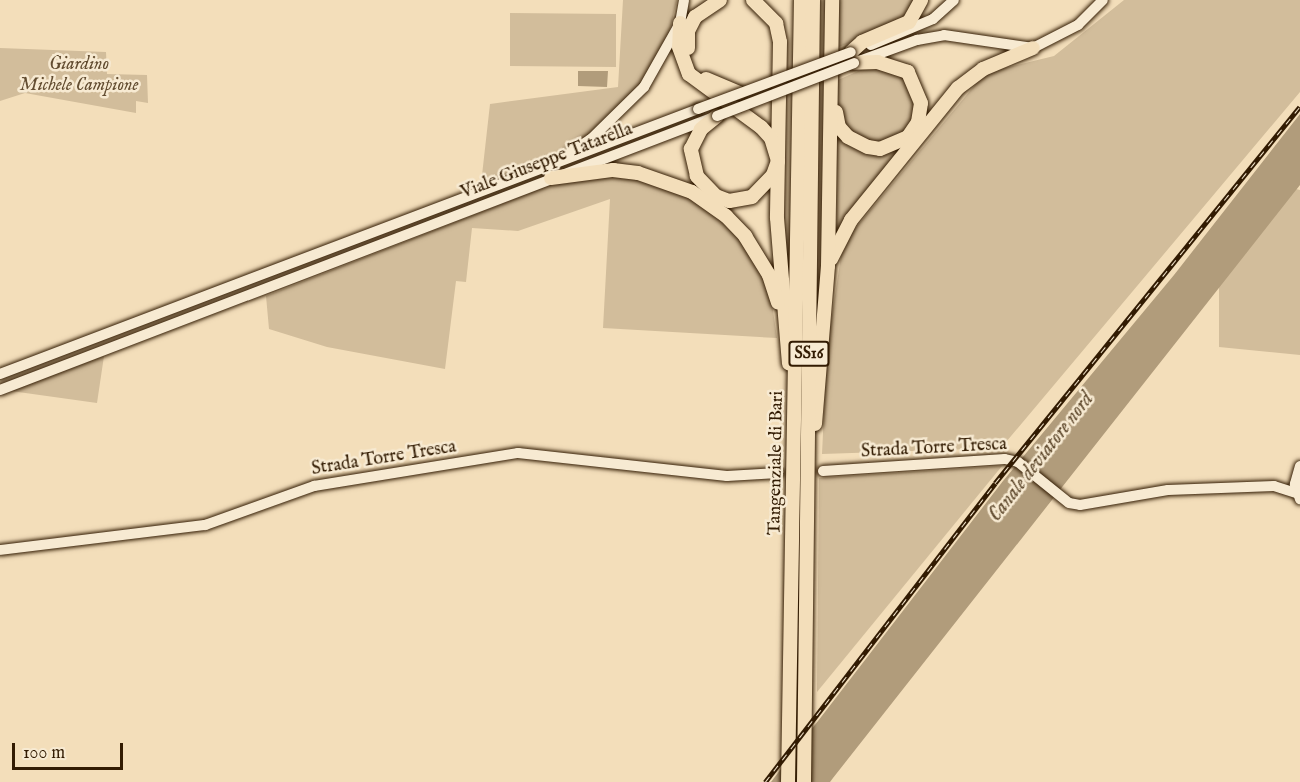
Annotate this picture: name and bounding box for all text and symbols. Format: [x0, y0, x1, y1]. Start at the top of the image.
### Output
park label: Giardino Michele Campione [20, 55, 138, 98]
street label: Viale Giuseppe Tatarella [458, 119, 636, 205]
road number: SS16 [788, 341, 830, 367]
water label: Canale deviatore nord [983, 388, 1099, 526]
street label: Tangenziale di Bari [765, 391, 789, 535]
street label: Strada Torre Tresca [860, 434, 1008, 464]
street label: Strada Torre Tresca [310, 437, 458, 481]
scale bar [15, 731, 126, 769]
text: 100 m [23, 742, 65, 765]

